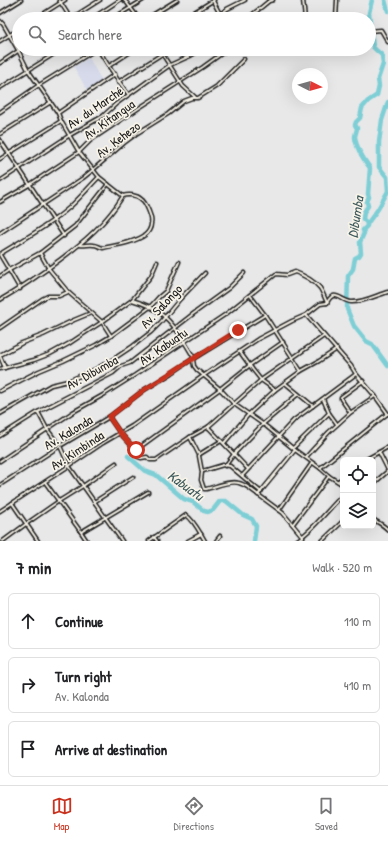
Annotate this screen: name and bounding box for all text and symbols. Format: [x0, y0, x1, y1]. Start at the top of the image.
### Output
search box [12, 12, 376, 56]
icon: search [26, 23, 48, 45]
text: Search here [58, 24, 122, 45]
north arrow [292, 68, 328, 104]
street label: Av. du Marché [63, 82, 127, 132]
street label: Av. Kitangua [80, 95, 138, 143]
street label: Av. Kehezo [92, 117, 144, 161]
water label: Dibumba [342, 193, 368, 239]
street label: Av. Salongo [136, 280, 186, 332]
route end [229, 321, 247, 339]
street label: Av. Kabuatu [135, 323, 191, 369]
street label: Av. Dibumba [63, 350, 121, 394]
street label: Av. Kalonda [40, 410, 96, 454]
street label: Av. Kimbinda [47, 426, 107, 474]
route start [127, 441, 145, 459]
map controls [340, 457, 376, 529]
button: locate [340, 457, 376, 493]
water label: Kabuatu [164, 466, 209, 505]
button: layers [340, 493, 376, 529]
text: 7 min [16, 556, 51, 579]
text: Walk · 520 m [312, 558, 372, 576]
icon: ahead [17, 610, 39, 632]
text: Continue [55, 611, 103, 632]
text: 110 m [344, 612, 371, 630]
text: Turn right [55, 666, 111, 687]
icon: right [17, 674, 39, 696]
text: 410 m [344, 676, 371, 694]
text: Av. Kalonda [55, 687, 109, 705]
icon: arrive [17, 738, 39, 760]
text: Arrive at destination [55, 739, 167, 760]
tab: Map [51, 795, 73, 833]
tab: Directions [174, 795, 214, 833]
tab: Saved [315, 795, 337, 833]

